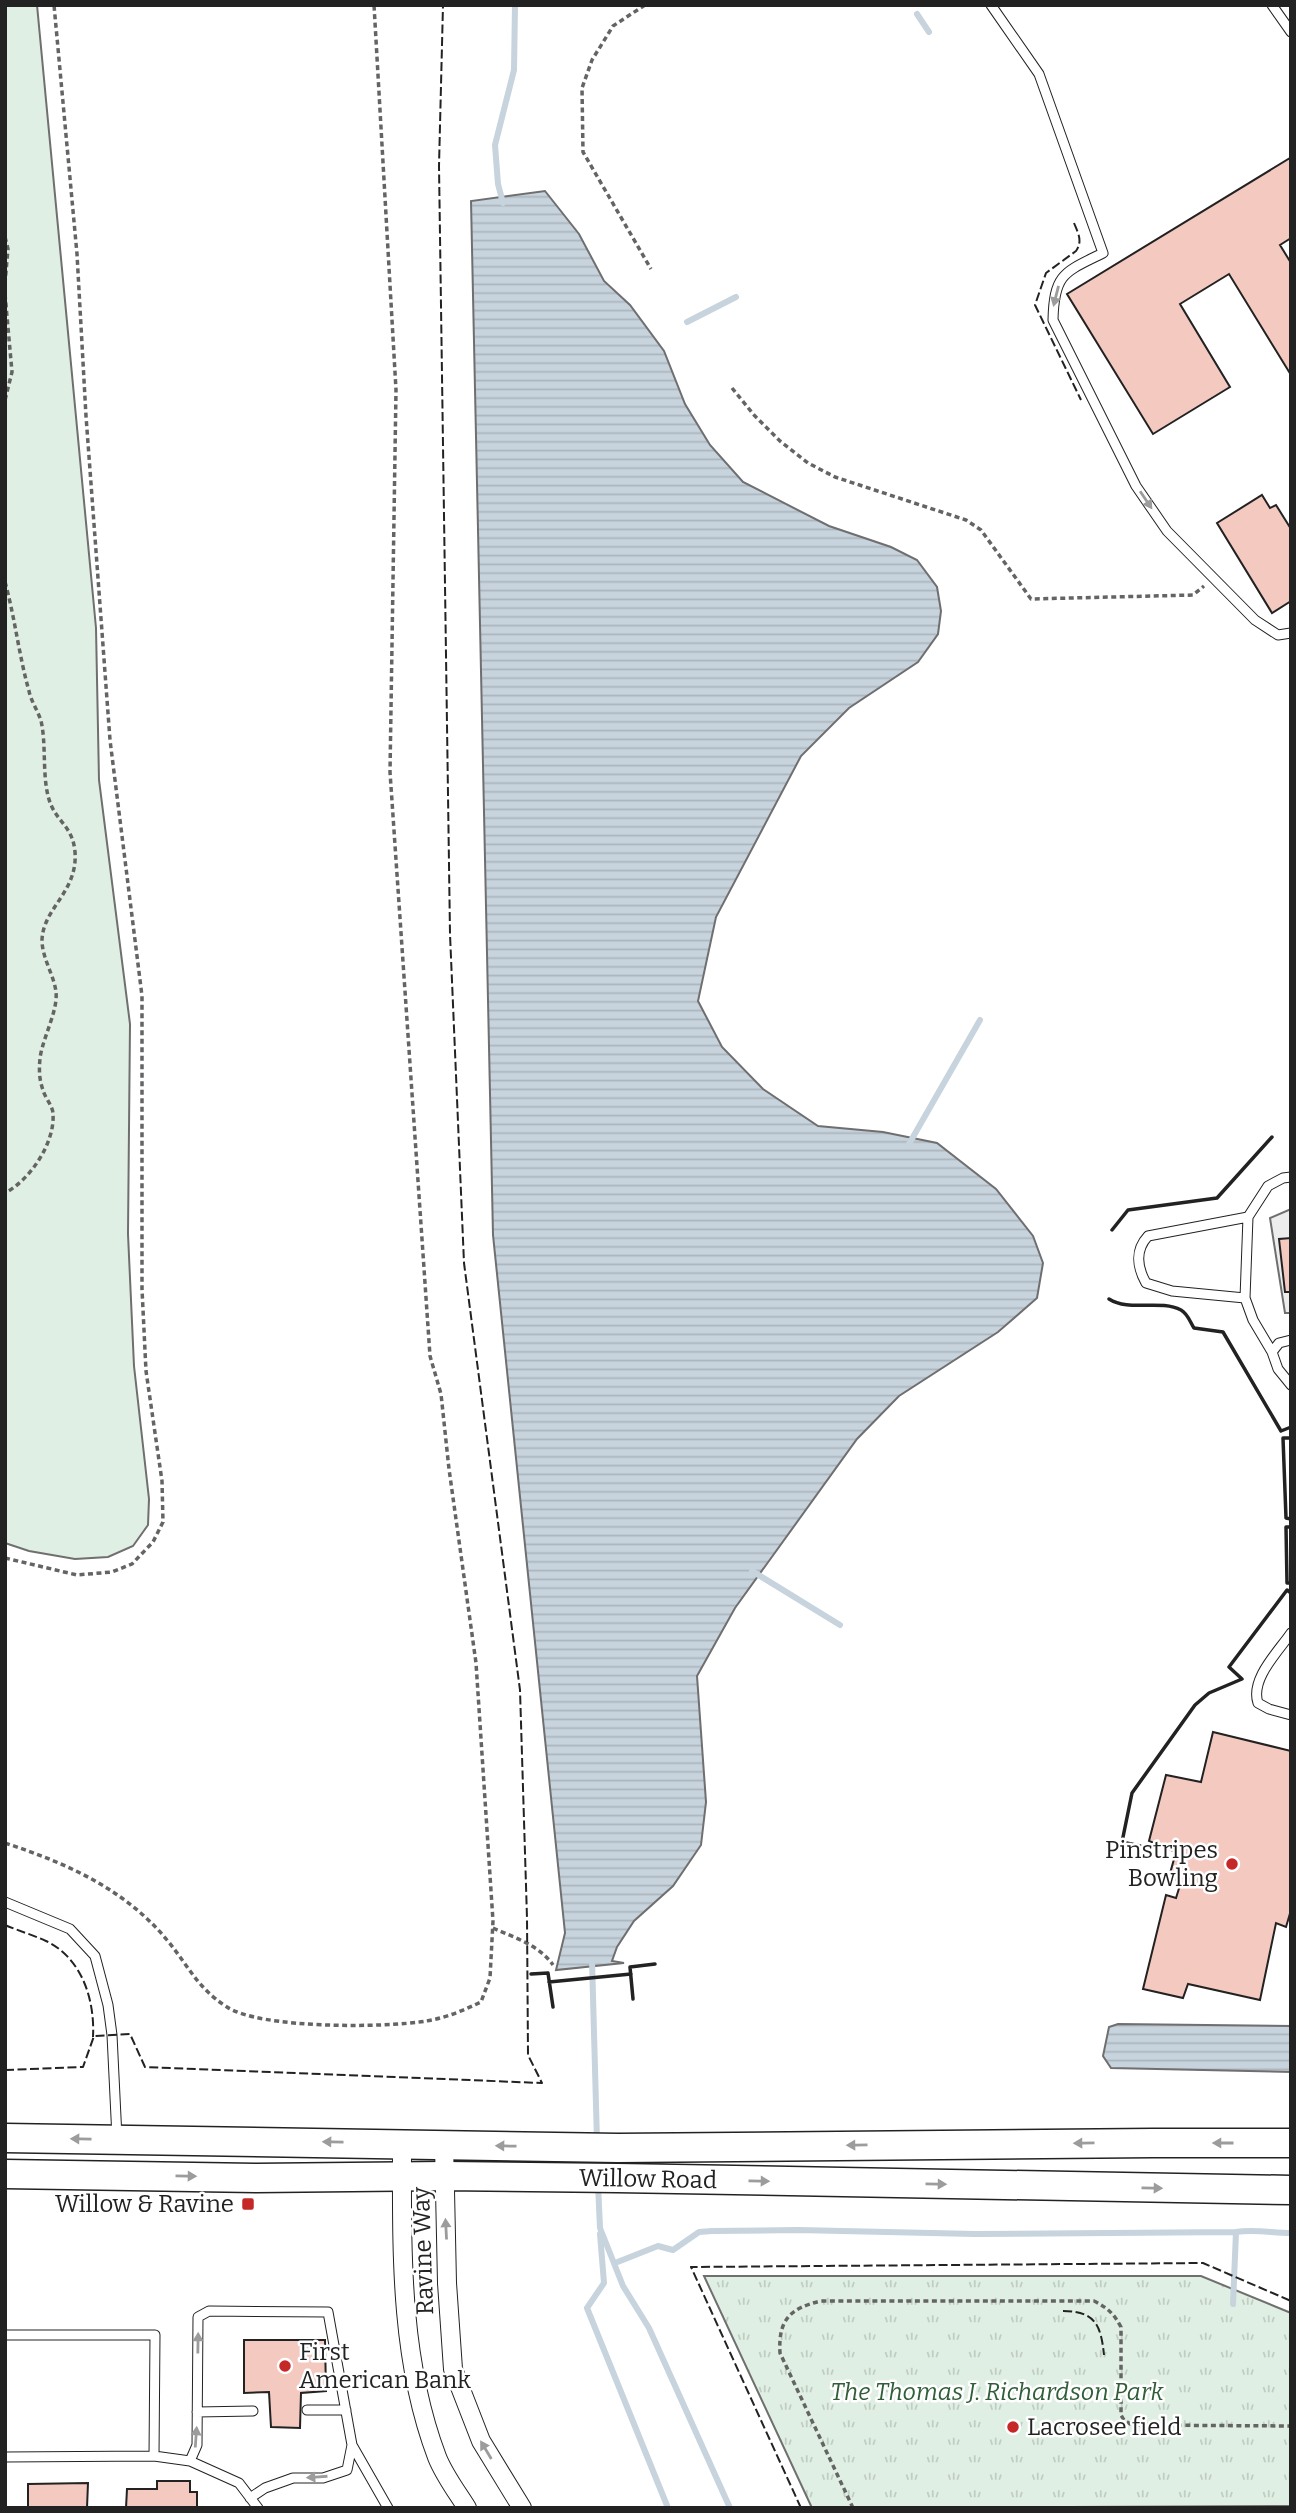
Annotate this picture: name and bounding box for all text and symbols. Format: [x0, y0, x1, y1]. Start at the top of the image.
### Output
one-way arrow [1050, 286, 1061, 308]
one-way arrow [1139, 491, 1152, 510]
place label: Pinstripes Bowling [1105, 1836, 1218, 1892]
marker: Pinstripes Bowling [1224, 1856, 1240, 1872]
one-way arrow [70, 2133, 92, 2145]
one-way arrow [322, 2136, 344, 2148]
one-way arrow [1073, 2137, 1095, 2149]
one-way arrow [1211, 2137, 1233, 2149]
one-way arrow [495, 2140, 517, 2151]
one-way arrow [846, 2140, 868, 2151]
street label: Willow Road [579, 2164, 717, 2194]
one-way arrow [175, 2171, 197, 2182]
one-way arrow [748, 2175, 770, 2187]
one-way arrow [925, 2179, 947, 2190]
one-way arrow [1141, 2182, 1163, 2194]
street label: Ravine Way [407, 2186, 439, 2316]
place label: Willow & Ravine [55, 2190, 234, 2218]
marker: Willow & Ravine [240, 2196, 256, 2212]
one-way arrow [441, 2218, 452, 2240]
one-way arrow [192, 2332, 204, 2354]
place label: First American Bank [299, 2338, 471, 2394]
marker: First American Bank [277, 2358, 293, 2374]
park label: The Thomas J. Richardson Park [831, 2378, 1164, 2406]
place label: Lacrosee field [1027, 2413, 1181, 2441]
marker: Lacrosee field [1005, 2419, 1021, 2435]
one-way arrow [191, 2426, 202, 2448]
one-way arrow [480, 2440, 493, 2459]
one-way arrow [306, 2472, 328, 2483]

